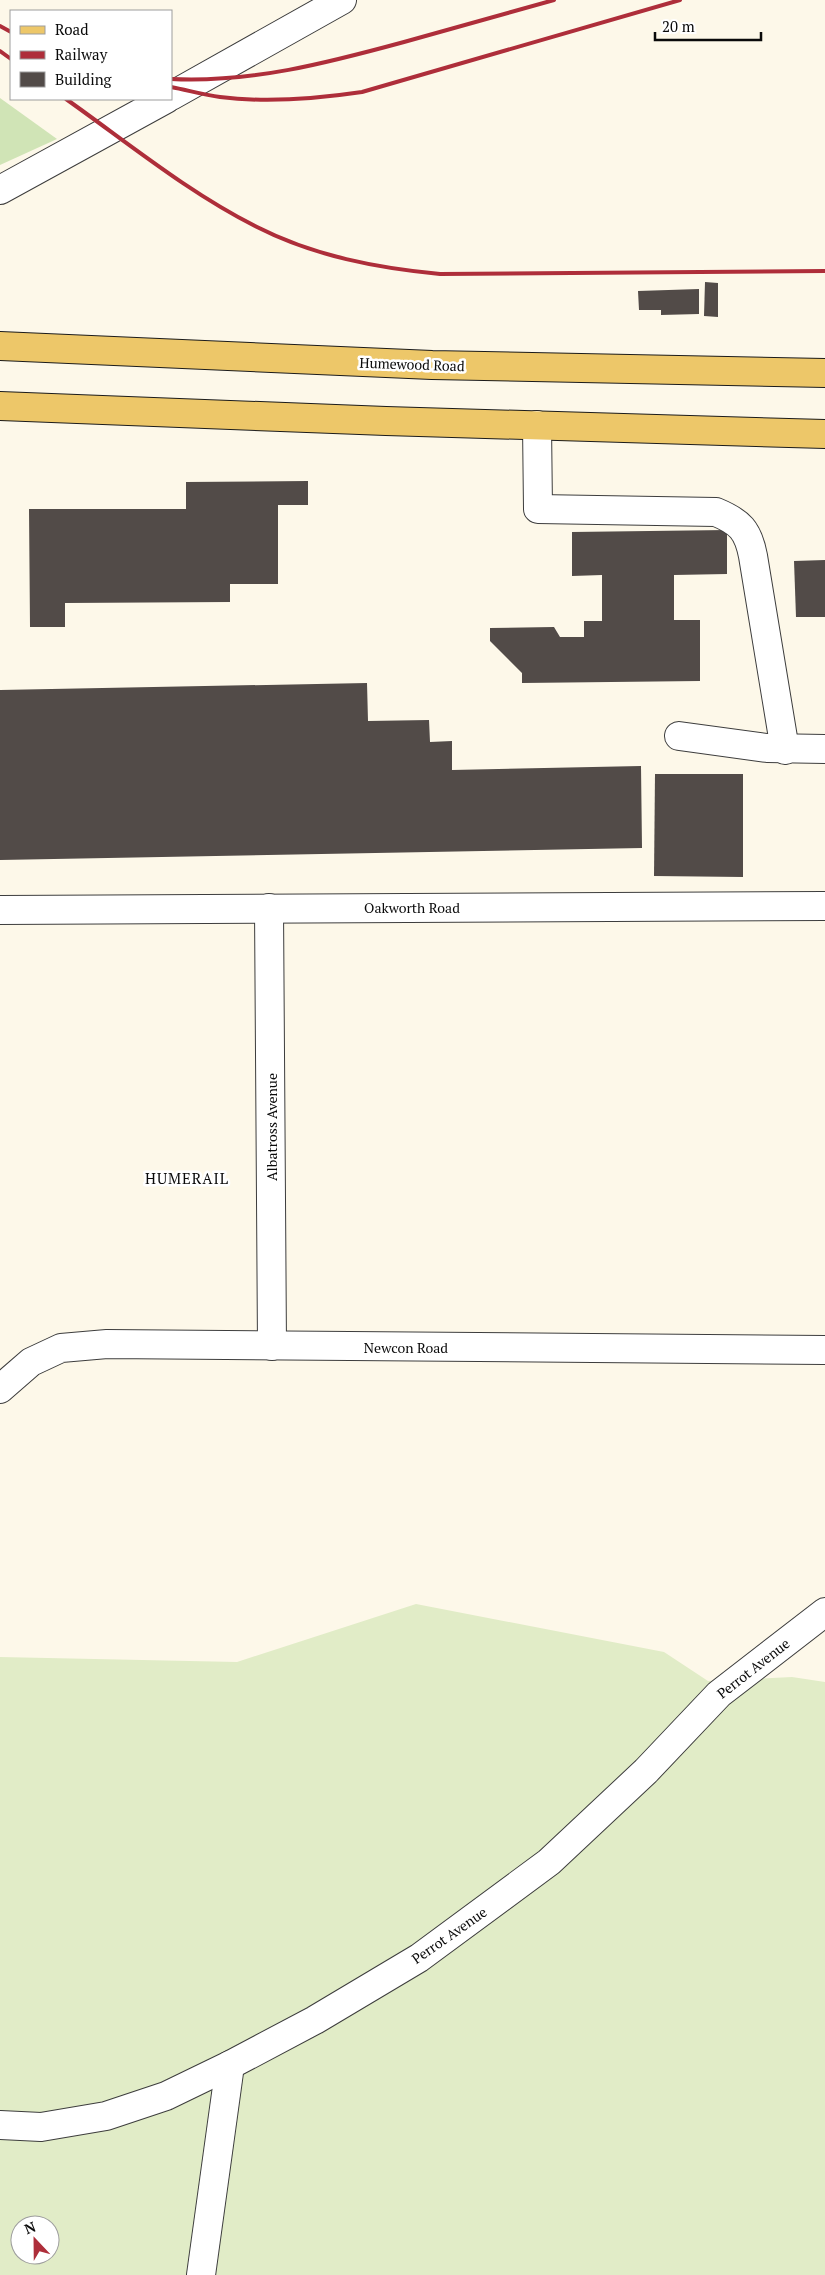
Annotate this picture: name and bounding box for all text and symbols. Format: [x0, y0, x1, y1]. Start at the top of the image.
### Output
legend [10, 10, 172, 100]
scale bar [655, 10, 761, 42]
text: 20 m [662, 16, 695, 36]
text: Road [55, 19, 88, 39]
text: Railway [55, 44, 108, 64]
text: Building [55, 69, 113, 89]
street label: Humewood Road [359, 353, 465, 375]
street label: Oakworth Road [364, 898, 460, 917]
street label: Albatross Avenue [262, 1073, 281, 1181]
district label: HUMERAIL [145, 1168, 229, 1188]
street label: Newcon Road [364, 1338, 448, 1357]
street label: Perrot Avenue [713, 1634, 793, 1702]
street label: Perrot Avenue [408, 1902, 490, 1968]
north arrow [10, 2215, 60, 2265]
text: N [21, 2217, 39, 2238]

